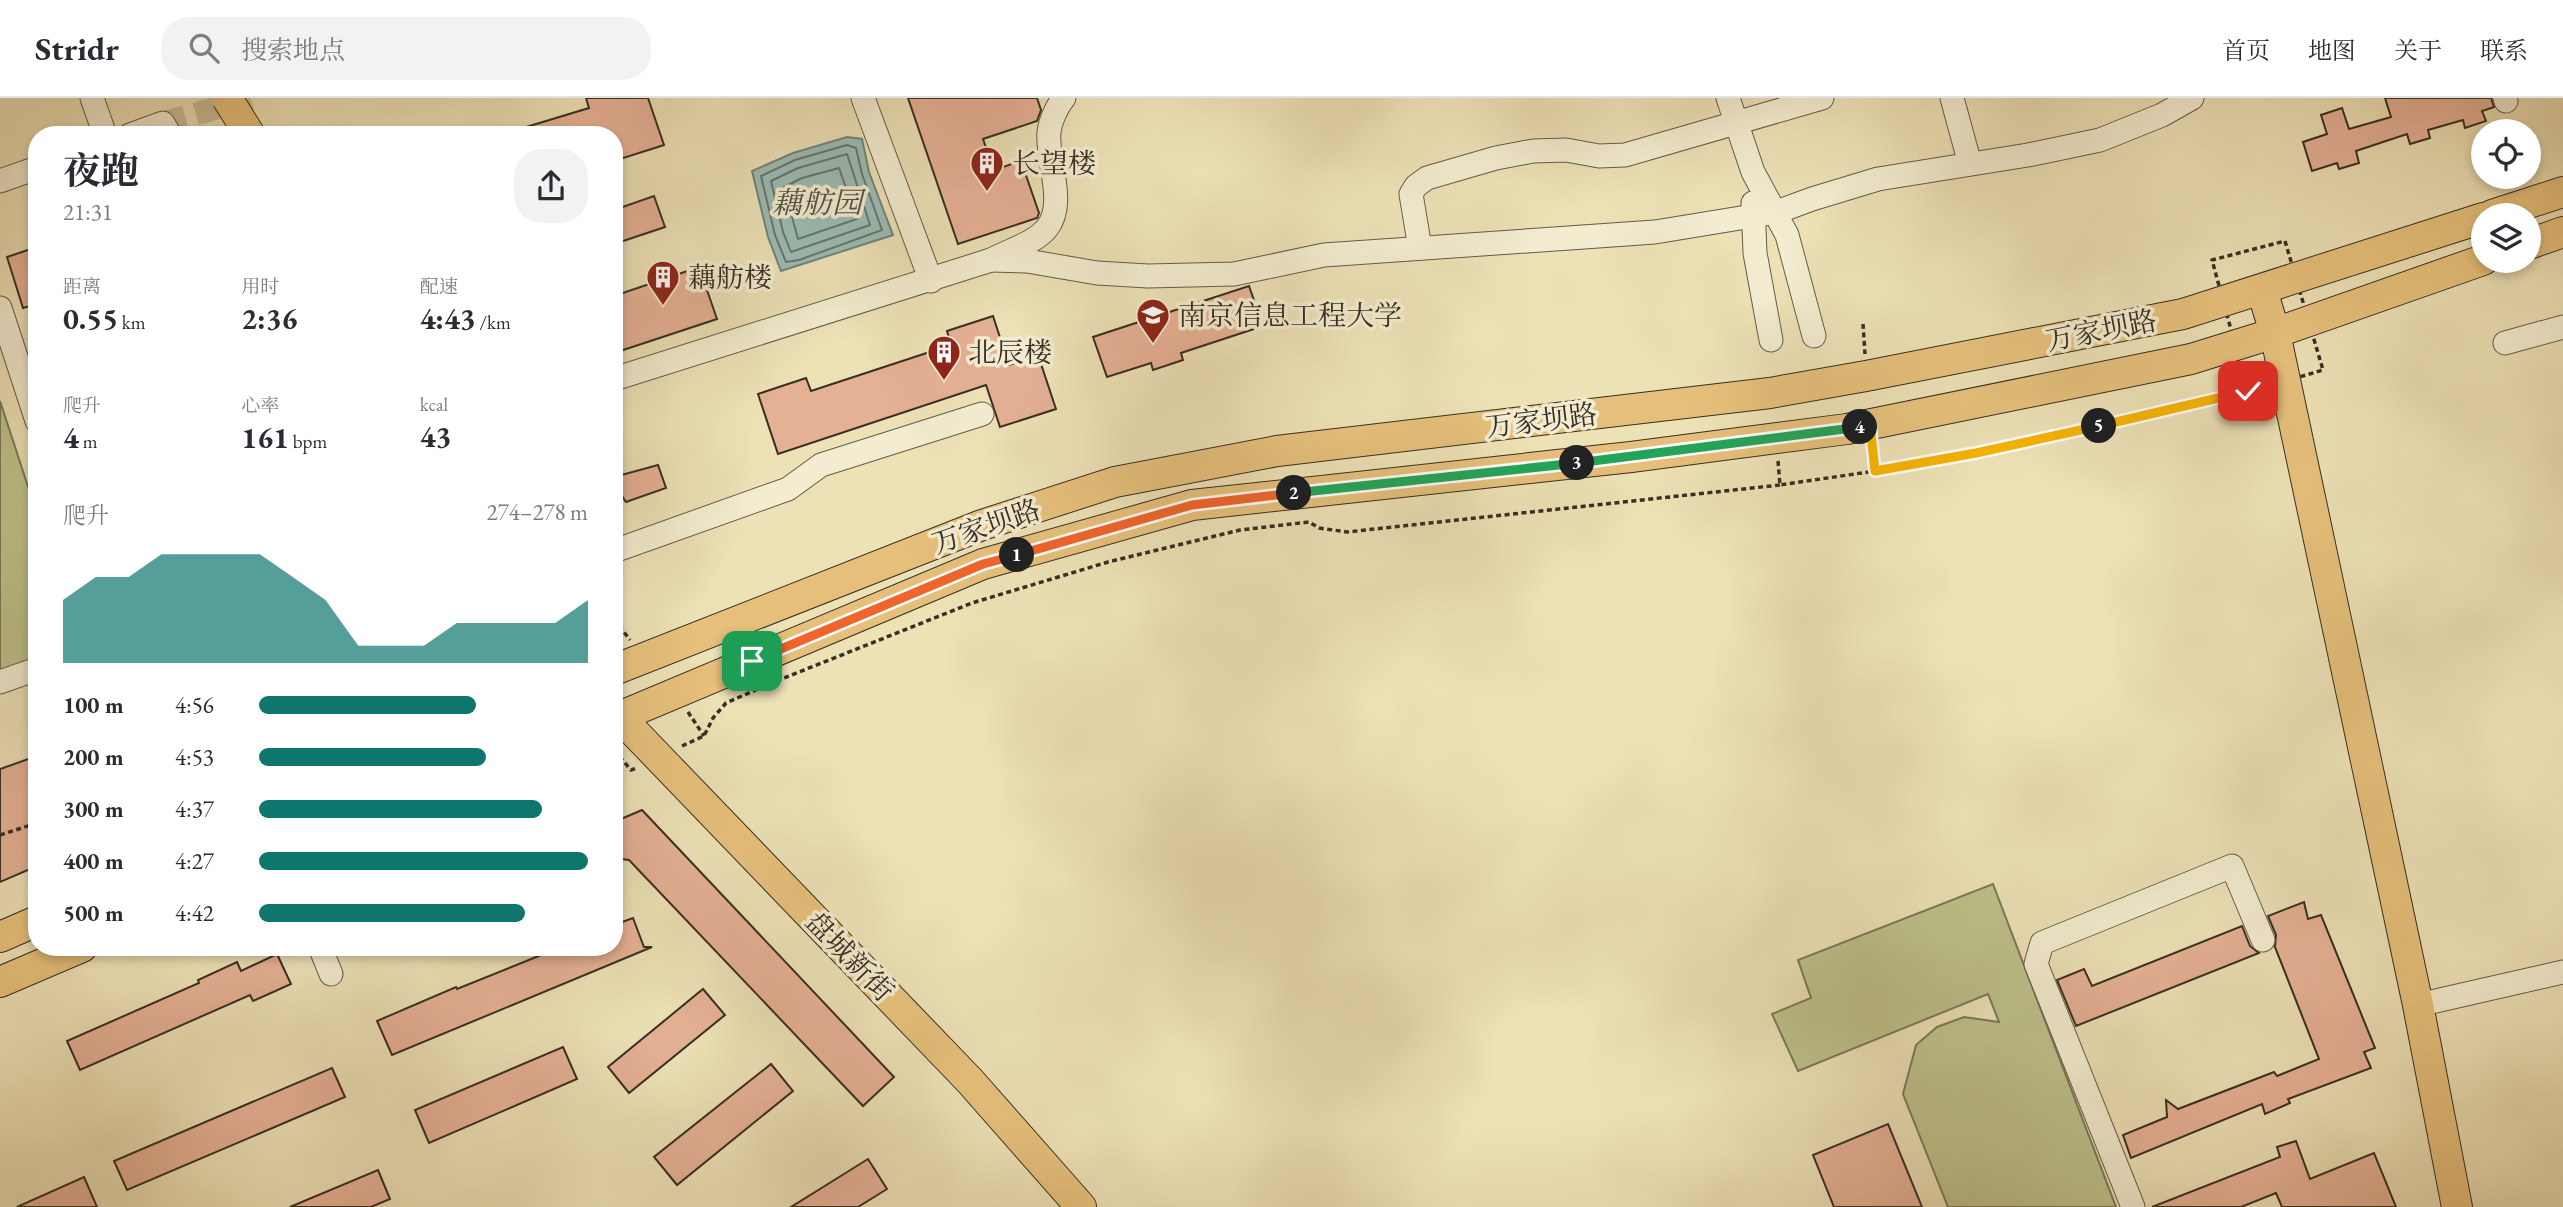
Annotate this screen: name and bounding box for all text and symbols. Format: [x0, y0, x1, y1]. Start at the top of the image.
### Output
search box [161, 17, 651, 80]
text: Stridr [35, 27, 119, 70]
icon: search [185, 29, 223, 67]
text: 搜索地点 [241, 33, 345, 67]
text: 首页 [2222, 35, 2270, 66]
text: 地图 [2308, 35, 2356, 66]
text: 关于 [2394, 35, 2442, 66]
text: 联系 [2480, 35, 2528, 66]
map controls [2471, 119, 2541, 273]
button: locate [2471, 119, 2541, 189]
building icon: 长望楼 [968, 144, 1006, 193]
place label: 长望楼 [1012, 145, 1096, 181]
text: 夜跑 [63, 146, 139, 195]
button: share [514, 149, 588, 223]
water label: 藕舫园 [772, 183, 866, 222]
text: 21:31 [63, 197, 113, 227]
button: layers [2471, 203, 2541, 273]
building icon: 藕舫楼 [644, 258, 682, 307]
place label: 藕舫楼 [688, 259, 772, 295]
text: 距离 [63, 274, 101, 299]
text: 用时 [241, 274, 279, 299]
text: 配速 [420, 274, 458, 299]
school or university icon: 南京信息工程大学 [1134, 296, 1172, 345]
place label: 南京信息工程大学 [1178, 297, 1402, 333]
text: 0.55 [63, 299, 118, 338]
text: 2:36 [241, 299, 297, 338]
text: 4:43 [420, 299, 476, 338]
street label: 万家坝路 [2043, 302, 2159, 358]
text: km [118, 310, 146, 335]
text: /km [476, 310, 511, 335]
building icon: 北辰楼 [925, 333, 963, 382]
place label: 北辰楼 [968, 334, 1052, 370]
pin [2218, 361, 2278, 421]
icon: check [2229, 372, 2267, 410]
text: kcal [420, 392, 448, 417]
text: 爬升 [63, 393, 101, 418]
text: 心率 [241, 393, 279, 418]
street label: 万家坝路 [1483, 395, 1599, 445]
pin: 5 [2082, 408, 2116, 444]
pin: 4 [1842, 410, 1878, 444]
text: 5 [2093, 413, 2104, 438]
text: 4 [1854, 414, 1865, 439]
text: 43 [420, 417, 451, 456]
text: 4 [63, 418, 79, 457]
text: 161 [241, 418, 289, 457]
text: m [79, 429, 97, 454]
text: bpm [289, 429, 327, 454]
pin: 3 [1560, 446, 1594, 480]
text: 3 [1571, 450, 1582, 475]
pin: 2 [1276, 476, 1312, 510]
text: 2 [1288, 480, 1299, 505]
street label: 万家坝路 [927, 491, 1045, 561]
text: 274–278 m [487, 497, 588, 527]
text: 爬升 [63, 500, 109, 530]
pin: 1 [1000, 538, 1034, 573]
text: 1 [1011, 542, 1022, 567]
pin [722, 631, 782, 691]
icon: arrive [733, 642, 771, 680]
text: 100 m [63, 690, 124, 720]
text: 4:56 [175, 690, 214, 720]
text: 200 m [63, 742, 124, 772]
text: 4:53 [175, 742, 214, 772]
text: 300 m [63, 794, 124, 824]
text: 4:37 [175, 794, 214, 824]
text: 400 m [63, 846, 124, 876]
text: 4:27 [175, 846, 214, 876]
text: 500 m [63, 898, 124, 928]
text: 4:42 [175, 898, 214, 928]
street label: 盘城新街 [798, 903, 902, 1009]

